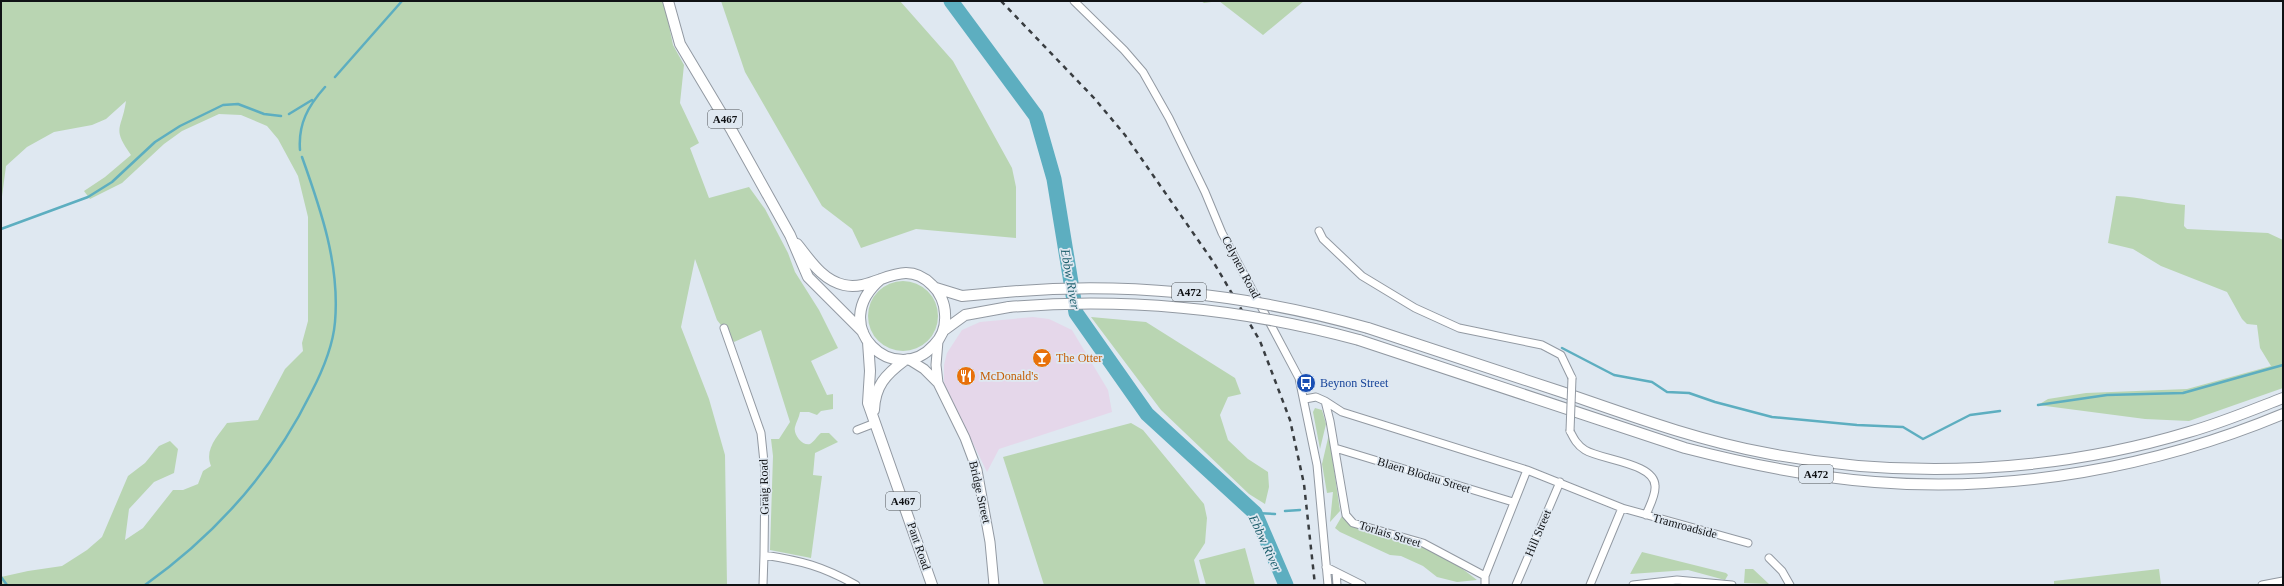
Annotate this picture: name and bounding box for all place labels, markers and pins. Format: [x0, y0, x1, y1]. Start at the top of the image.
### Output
bar icon: The Otter [1031, 347, 1053, 369]
place label: The Otter [1056, 351, 1102, 365]
restaurant icon: McDonald's [955, 365, 977, 387]
place label: McDonald's [980, 369, 1038, 383]
bus stop icon: Beynon Street [1295, 372, 1317, 394]
place label: Beynon Street [1320, 376, 1389, 390]

